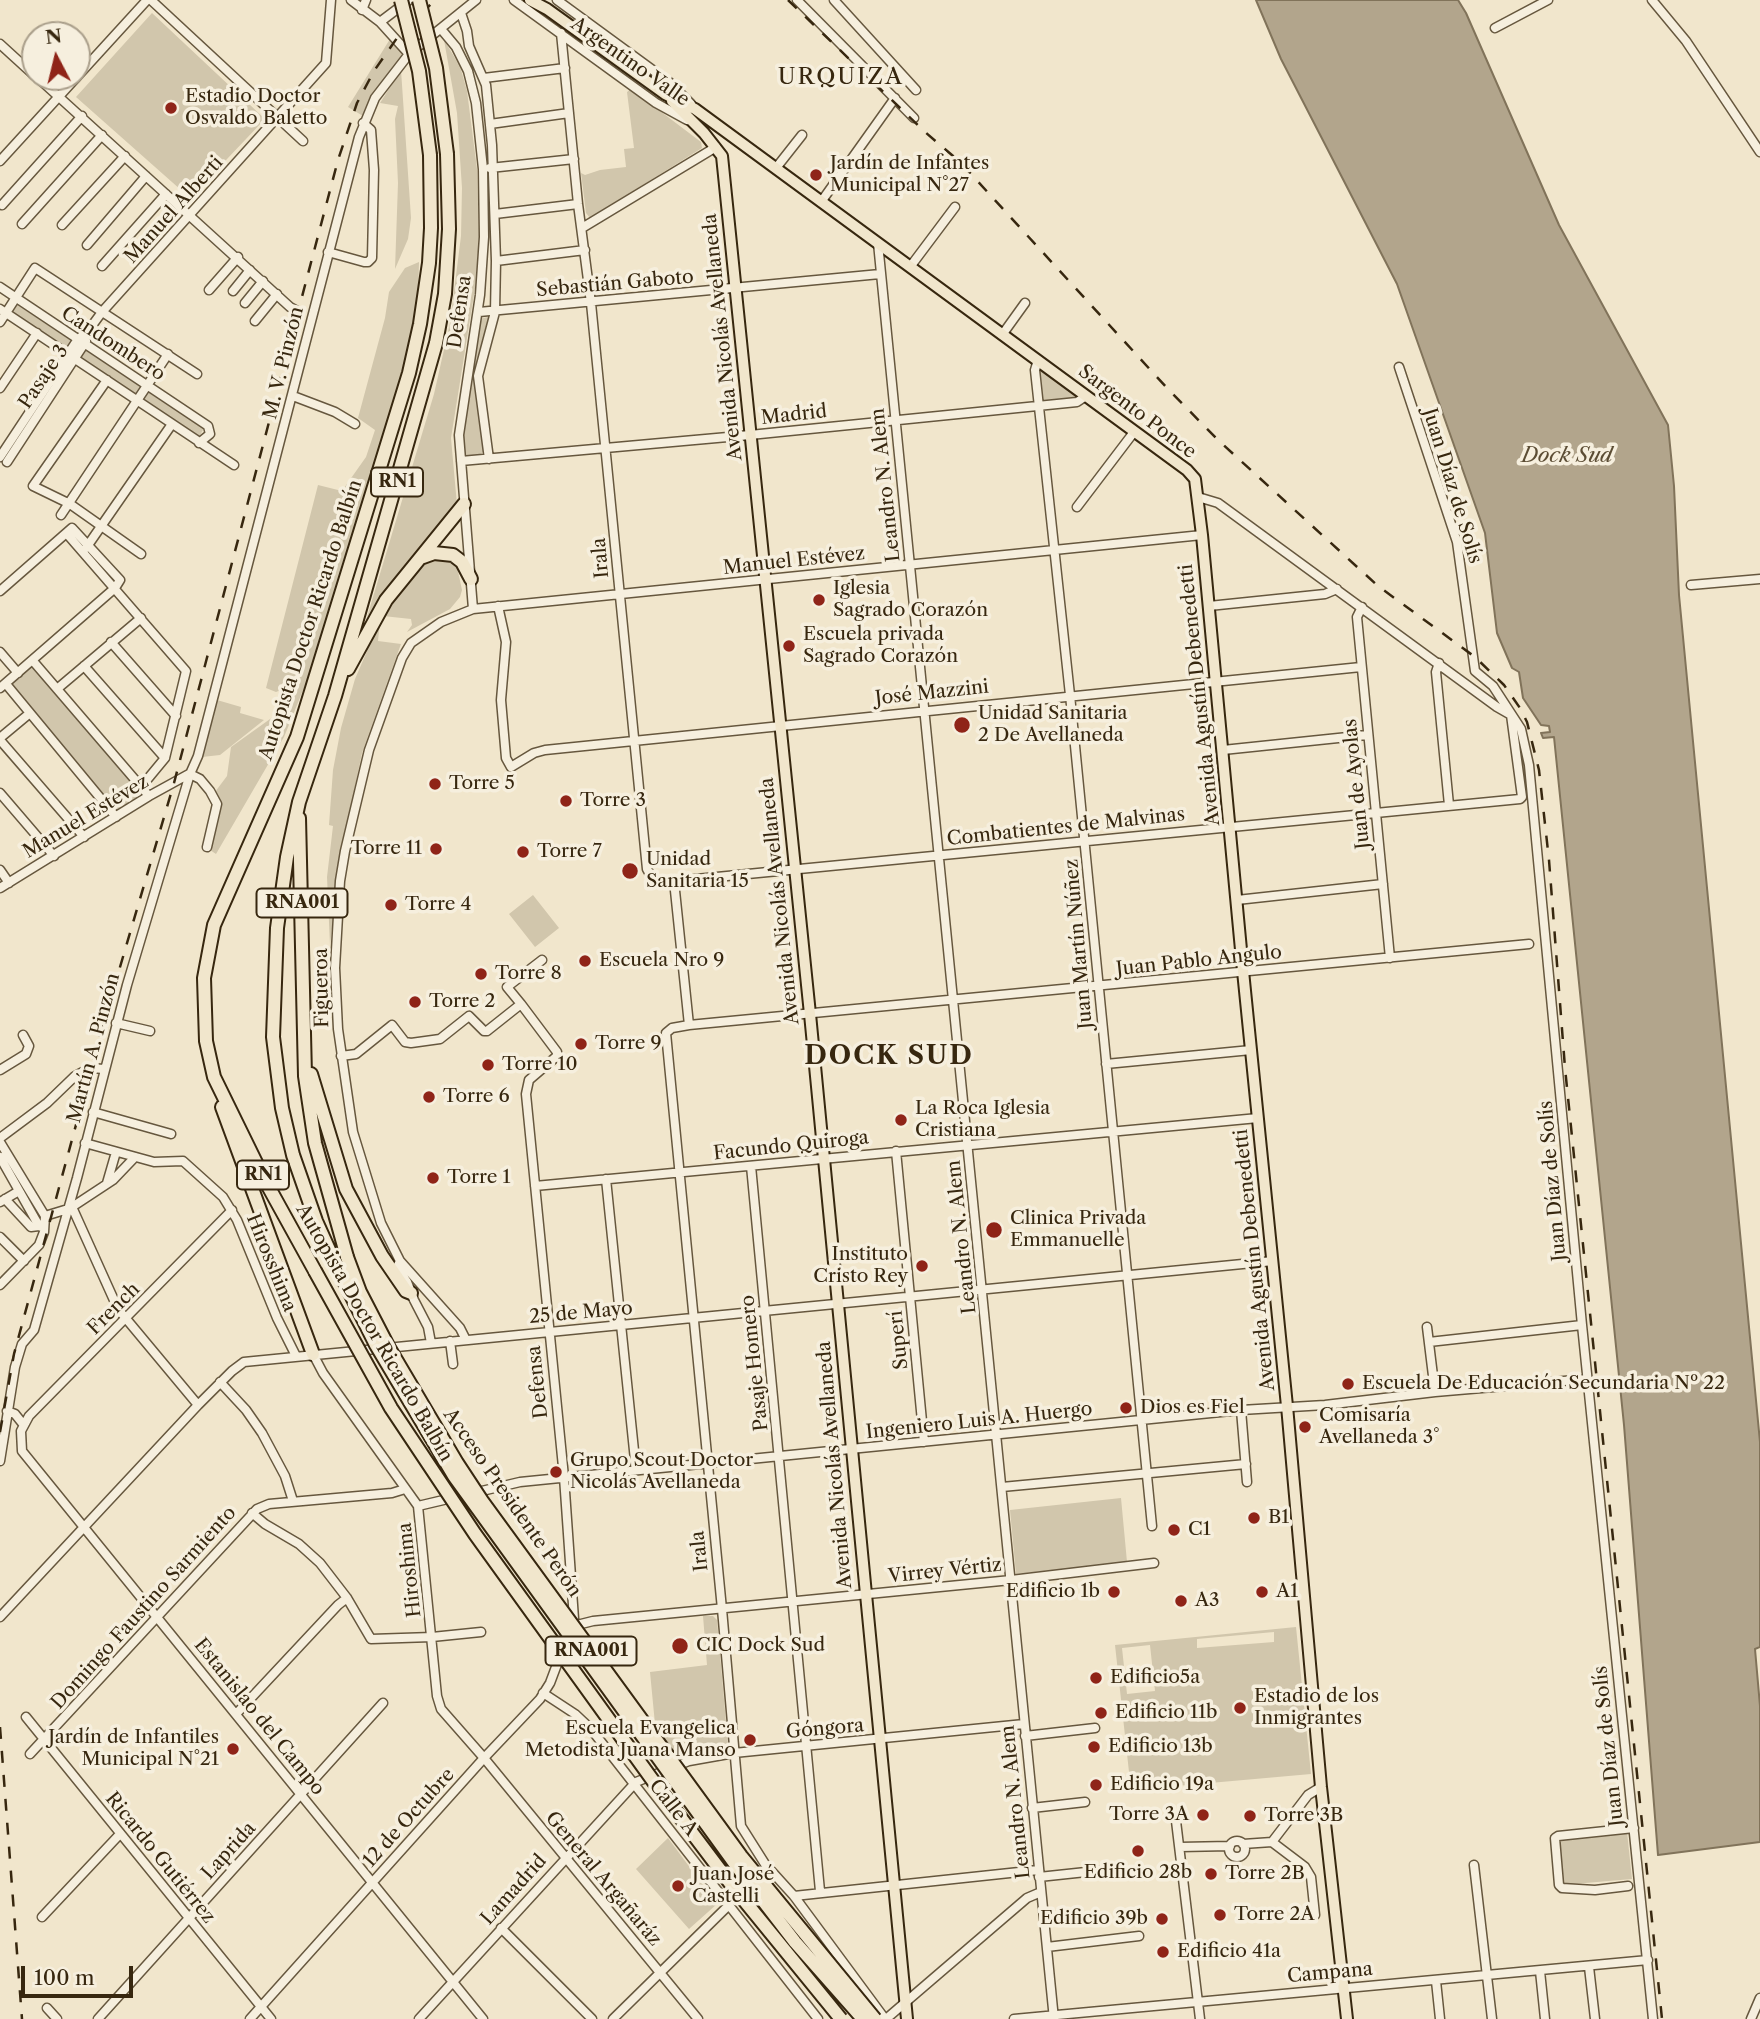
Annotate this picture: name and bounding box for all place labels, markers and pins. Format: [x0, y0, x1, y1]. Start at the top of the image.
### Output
place label: Estadio Doctor Osvaldo Baletto [185, 86, 327, 130]
marker: Estadio Doctor Osvaldo Baletto [163, 100, 179, 116]
place label: Jardín de Infantes Municipal N°27 [830, 153, 989, 197]
marker: Jardín de Infantes Municipal N°27 [808, 167, 824, 183]
place label: Iglesia Sagrado Corazón [833, 578, 988, 622]
marker: Iglesia Sagrado Corazón [811, 592, 827, 608]
place label: Escuela privada Sagrado Corazón [803, 624, 958, 668]
marker: Escuela privada Sagrado Corazón [781, 638, 797, 654]
place label: Unidad Sanitaria 2 De Avellaneda [978, 703, 1128, 747]
marker: Unidad Sanitaria 2 De Avellaneda [952, 715, 972, 735]
place label: Torre 5 [449, 773, 515, 795]
marker: Torre 5 [427, 776, 443, 792]
place label: Torre 3 [580, 790, 646, 812]
marker: Torre 3 [558, 793, 574, 809]
place label: Torre 11 [351, 838, 422, 860]
marker: Torre 11 [428, 841, 444, 857]
place label: Torre 7 [537, 841, 602, 863]
marker: Torre 7 [515, 844, 531, 860]
place label: Unidad Sanitaria 15 [646, 849, 749, 893]
marker: Unidad Sanitaria 15 [620, 861, 640, 881]
place label: Torre 4 [405, 894, 471, 916]
marker: Torre 4 [383, 897, 399, 913]
place label: Escuela Nro 9 [599, 950, 724, 972]
marker: Escuela Nro 9 [577, 953, 593, 969]
place label: Torre 8 [495, 963, 562, 985]
marker: Torre 8 [473, 966, 489, 982]
place label: Torre 2 [429, 991, 495, 1013]
marker: Torre 2 [407, 994, 423, 1010]
place label: Torre 9 [595, 1033, 662, 1055]
marker: Torre 9 [573, 1036, 589, 1052]
place label: Torre 10 [502, 1054, 578, 1076]
marker: Torre 10 [480, 1057, 496, 1073]
place label: Torre 6 [443, 1086, 510, 1108]
marker: Torre 6 [421, 1089, 437, 1105]
place label: La Roca Iglesia Cristiana [915, 1098, 1050, 1142]
marker: La Roca Iglesia Cristiana [893, 1112, 909, 1128]
place label: Torre 1 [447, 1167, 510, 1189]
marker: Torre 1 [425, 1170, 441, 1186]
place label: Clinica Privada Emmanuelle [1010, 1208, 1146, 1252]
marker: Clinica Privada Emmanuelle [984, 1220, 1004, 1240]
place label: Instituto Cristo Rey [813, 1244, 908, 1288]
marker: Instituto Cristo Rey [914, 1258, 930, 1274]
place label: Escuela De Educación Secundaria Nº 22 [1362, 1373, 1725, 1395]
marker: Escuela De Educación Secundaria Nº 22 [1340, 1376, 1356, 1392]
place label: Dios es Fiel [1140, 1397, 1245, 1419]
marker: Dios es Fiel [1118, 1400, 1134, 1416]
place label: Comisaría Avellaneda 3° [1319, 1405, 1440, 1449]
marker: Comisaría Avellaneda 3° [1297, 1419, 1313, 1435]
place label: Grupo Scout Doctor Nicolás Avellaneda [570, 1450, 753, 1494]
marker: Grupo Scout Doctor Nicolás Avellaneda [548, 1464, 564, 1480]
place label: B1 [1268, 1507, 1289, 1529]
marker: B1 [1246, 1510, 1262, 1526]
place label: C1 [1188, 1519, 1211, 1541]
marker: C1 [1166, 1522, 1182, 1538]
place label: Edificio 1b [1006, 1581, 1100, 1603]
place label: A1 [1276, 1581, 1298, 1603]
marker: Edificio 1b [1106, 1584, 1122, 1600]
marker: A1 [1254, 1584, 1270, 1600]
place label: A3 [1195, 1590, 1220, 1612]
marker: A3 [1173, 1593, 1189, 1609]
place label: CIC Dock Sud [696, 1635, 825, 1657]
marker: CIC Dock Sud [670, 1636, 690, 1656]
place label: Edificio5a [1110, 1667, 1200, 1689]
marker: Edificio5a [1088, 1670, 1104, 1686]
place label: Estadio de los Inmigrantes [1254, 1686, 1379, 1730]
marker: Estadio de los Inmigrantes [1232, 1700, 1248, 1716]
place label: Edificio 11b [1115, 1702, 1217, 1724]
marker: Edificio 11b [1093, 1705, 1109, 1721]
place label: Escuela Evangelica Metodista Juana Manso [525, 1718, 736, 1762]
place label: Jardín de Infantiles Municipal N°21 [48, 1727, 219, 1771]
marker: Escuela Evangelica Metodista Juana Manso [742, 1732, 758, 1748]
place label: Edificio 13b [1108, 1736, 1213, 1758]
marker: Edificio 13b [1086, 1739, 1102, 1755]
marker: Jardín de Infantiles Municipal N°21 [225, 1741, 241, 1757]
place label: Edificio 19a [1110, 1774, 1214, 1796]
marker: Edificio 19a [1088, 1777, 1104, 1793]
place label: Torre 3A [1109, 1804, 1189, 1826]
place label: Torre 3B [1264, 1805, 1343, 1827]
marker: Torre 3A [1195, 1807, 1211, 1823]
marker: Torre 3B [1242, 1808, 1258, 1824]
marker: Edificio 28b [1130, 1843, 1146, 1859]
place label: Edificio 28b [1084, 1862, 1192, 1884]
place label: Torre 2B [1225, 1863, 1305, 1885]
place label: Juan José Castelli [692, 1864, 774, 1908]
marker: Torre 2B [1203, 1866, 1219, 1882]
marker: Juan José Castelli [670, 1878, 686, 1894]
place label: Torre 2A [1234, 1904, 1315, 1926]
marker: Torre 2A [1212, 1907, 1228, 1923]
place label: Edificio 39b [1040, 1908, 1148, 1930]
marker: Edificio 39b [1154, 1911, 1170, 1927]
place label: Edificio 41a [1177, 1941, 1281, 1963]
marker: Edificio 41a [1155, 1944, 1171, 1960]

